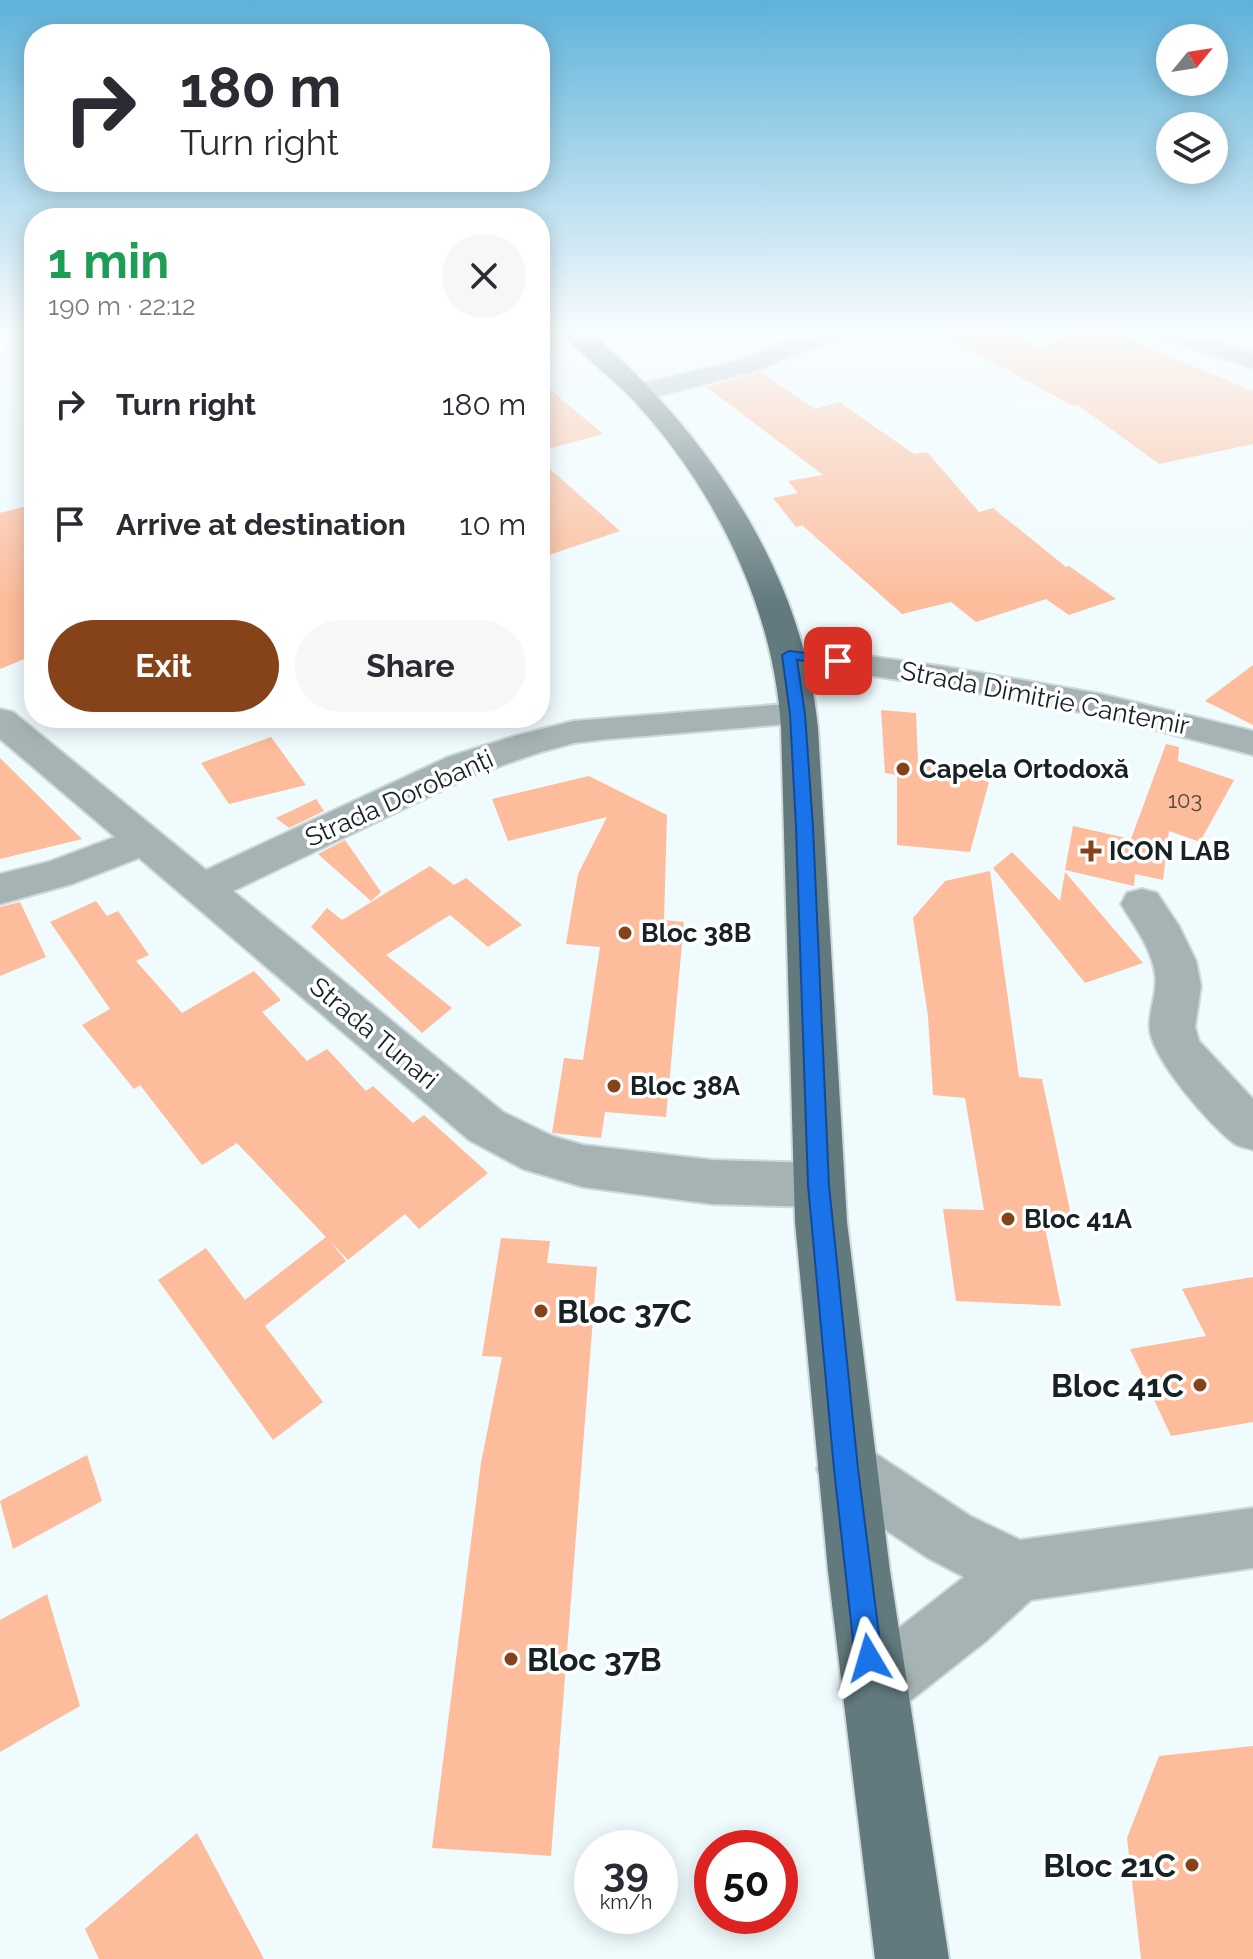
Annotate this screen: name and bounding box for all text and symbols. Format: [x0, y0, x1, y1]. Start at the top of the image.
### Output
north arrow [1156, 24, 1228, 96]
map controls [1156, 24, 1228, 184]
text: 180 m [180, 54, 341, 120]
icon: right [48, 56, 152, 160]
button: layers [1156, 112, 1228, 184]
text: Turn right [180, 121, 339, 163]
text: 1 min [48, 233, 169, 289]
button: close [442, 234, 526, 318]
text: 190 m · 22:12 [48, 291, 196, 321]
icon: right [48, 382, 92, 426]
text: Turn right [116, 387, 256, 422]
text: 180 m [442, 387, 526, 422]
icon: arrive [48, 502, 92, 546]
text: Arrive at destination [116, 507, 406, 542]
text: 10 m [460, 507, 526, 542]
button: Exit [48, 620, 279, 712]
button: Share [295, 620, 526, 712]
pin [804, 627, 872, 695]
icon: arrive [816, 639, 860, 683]
street label: Strada Dimitrie Cantemir [898, 655, 1192, 741]
street label: Strada Dorobanți [300, 743, 498, 853]
place label: Capela Ortodoxă [919, 754, 1129, 784]
marker: Capela Ortodoxă [894, 760, 912, 778]
house number: 103 [1168, 787, 1202, 813]
place label: ICON LAB [1109, 836, 1230, 866]
marker: ICON LAB [1080, 840, 1102, 862]
place label: Bloc 38B [641, 918, 751, 948]
marker: Bloc 38B [616, 924, 634, 942]
street label: Strada Tunari [304, 971, 444, 1095]
place label: Bloc 38A [630, 1071, 740, 1101]
marker: Bloc 38A [605, 1077, 623, 1095]
place label: Bloc 41A [1024, 1204, 1132, 1234]
marker: Bloc 41A [999, 1210, 1017, 1228]
place label: Bloc 37C [557, 1293, 692, 1330]
marker: Bloc 37C [532, 1302, 550, 1320]
place label: Bloc 41C [1051, 1367, 1184, 1404]
marker: Bloc 41C [1191, 1376, 1209, 1394]
position arrow [827, 1616, 911, 1700]
place label: Bloc 37B [527, 1641, 662, 1678]
marker: Bloc 37B [502, 1650, 520, 1668]
speed limit sign: 50 [694, 1830, 798, 1934]
place label: Bloc 21C [1043, 1847, 1176, 1884]
text: 39 [603, 1848, 649, 1895]
marker: Bloc 21C [1183, 1856, 1201, 1874]
text: km/h [600, 1890, 652, 1914]

